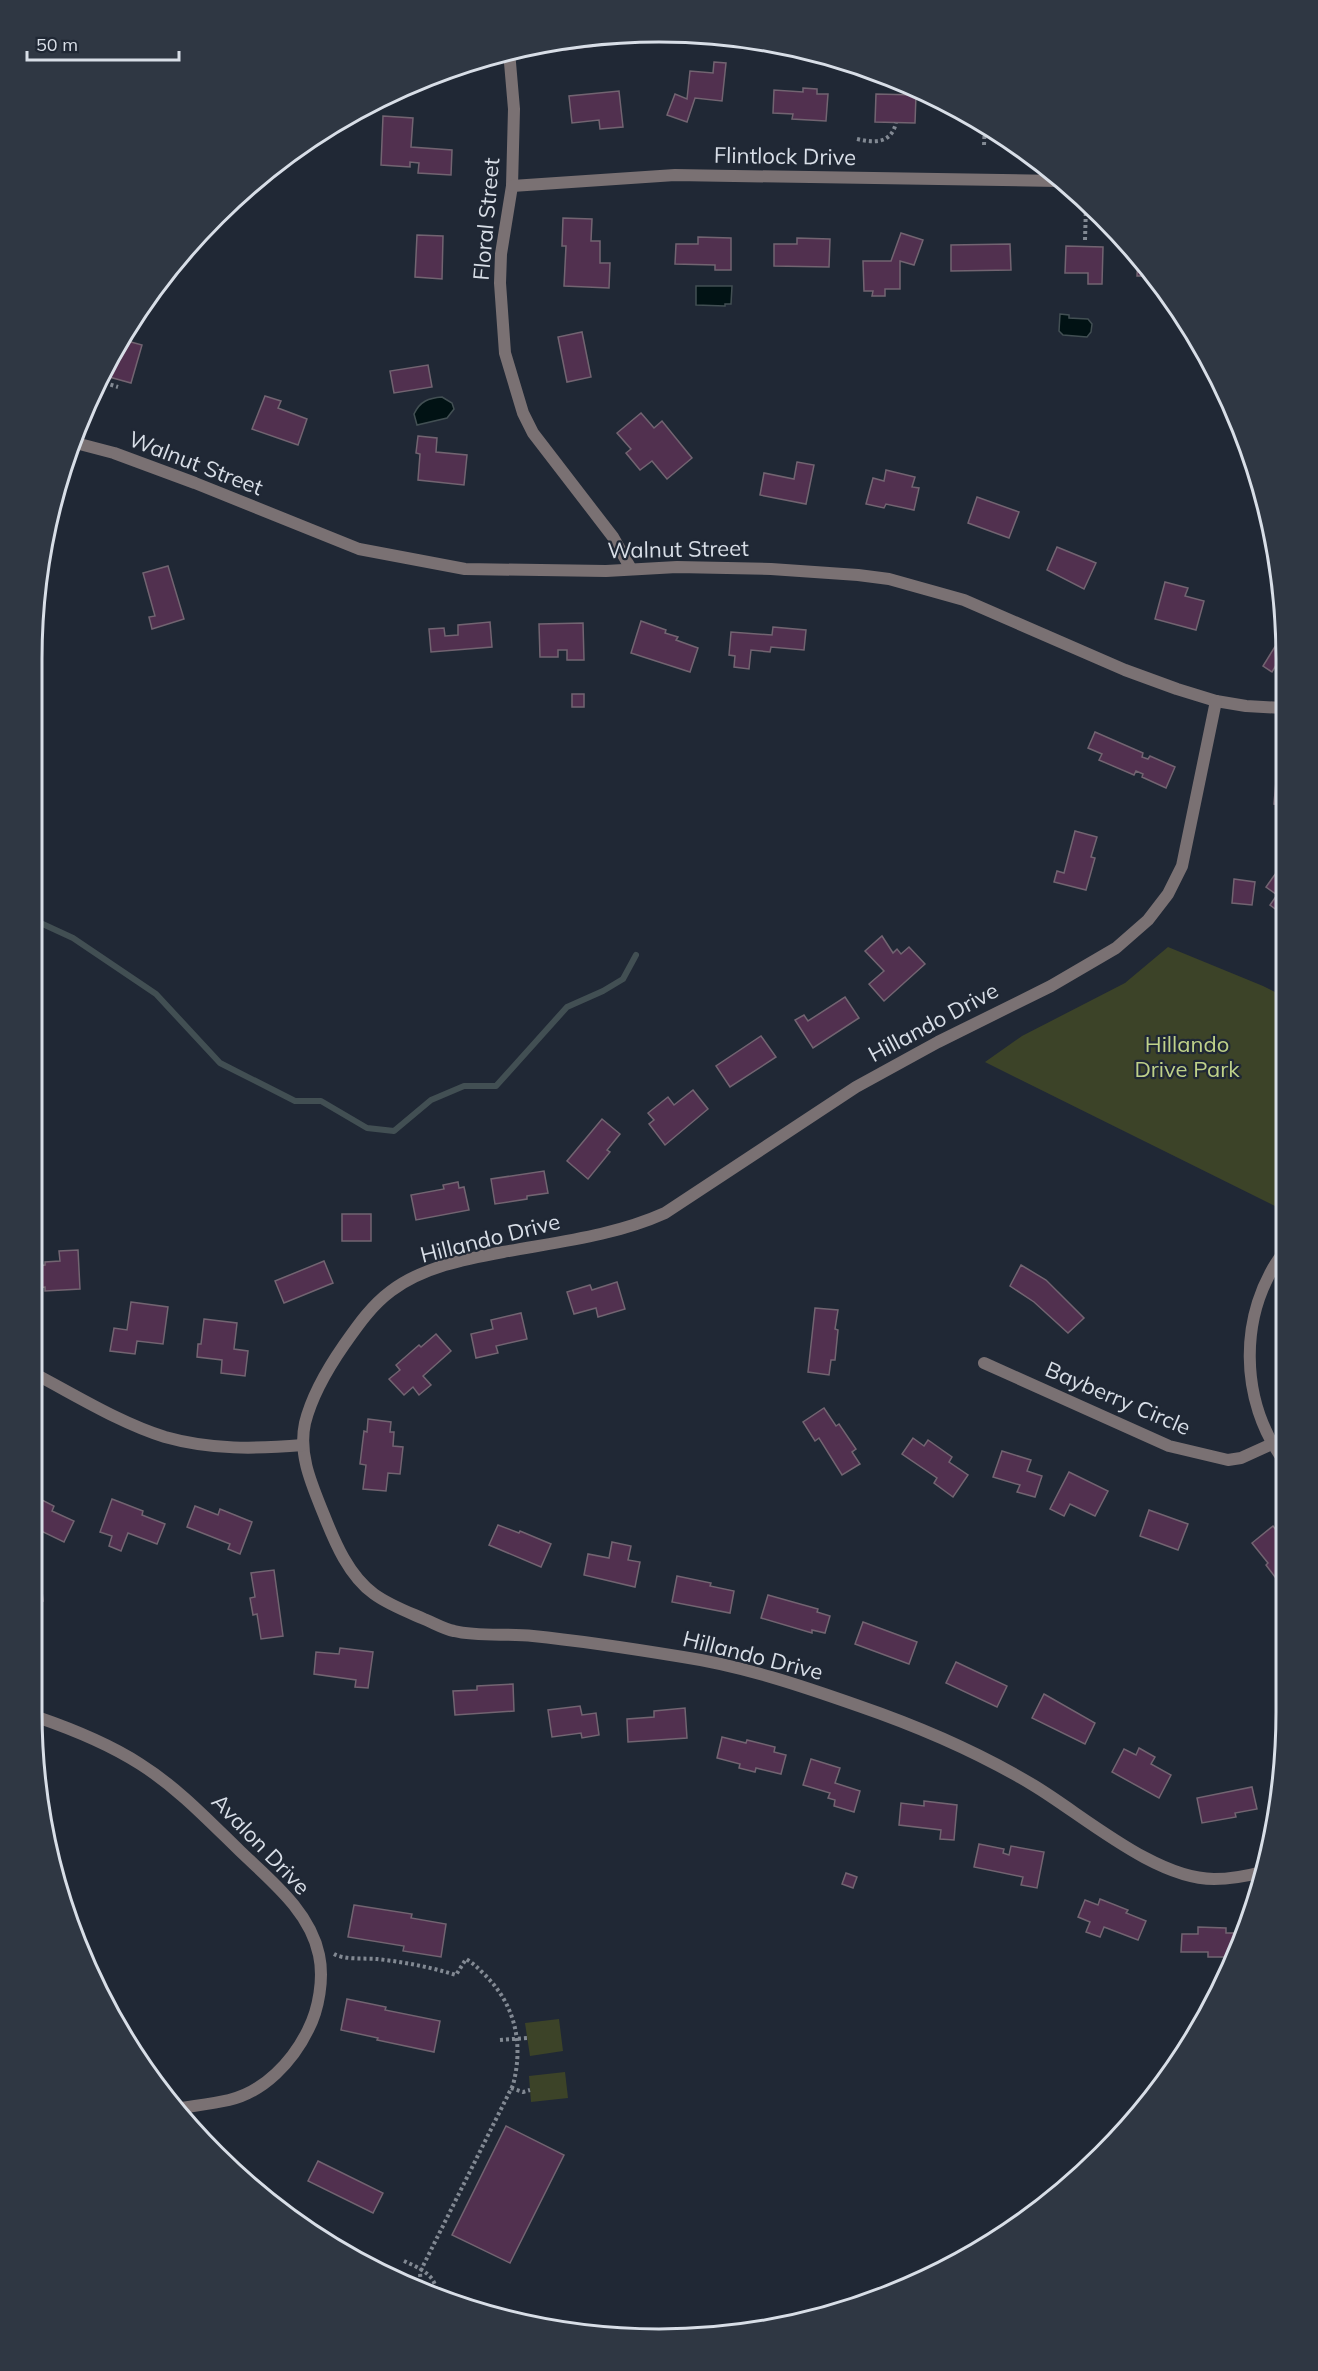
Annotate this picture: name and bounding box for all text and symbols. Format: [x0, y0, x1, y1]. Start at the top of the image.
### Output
scale bar [27, 24, 178, 62]
text: 50 m [36, 33, 78, 56]
street label: Flintlock Drive [714, 141, 856, 171]
street label: Floral Street [467, 156, 505, 282]
street label: Walnut Street [125, 425, 267, 502]
street label: Walnut Street [607, 534, 749, 564]
street label: Hillando Drive [863, 976, 1003, 1068]
park label: Hillando Drive Park [1134, 1030, 1240, 1083]
street label: Hillando Drive [417, 1207, 563, 1269]
street label: Bayberry Circle [1041, 1355, 1195, 1441]
street label: Hillando Drive [680, 1624, 826, 1686]
street label: Avalon Drive [206, 1788, 316, 1900]

